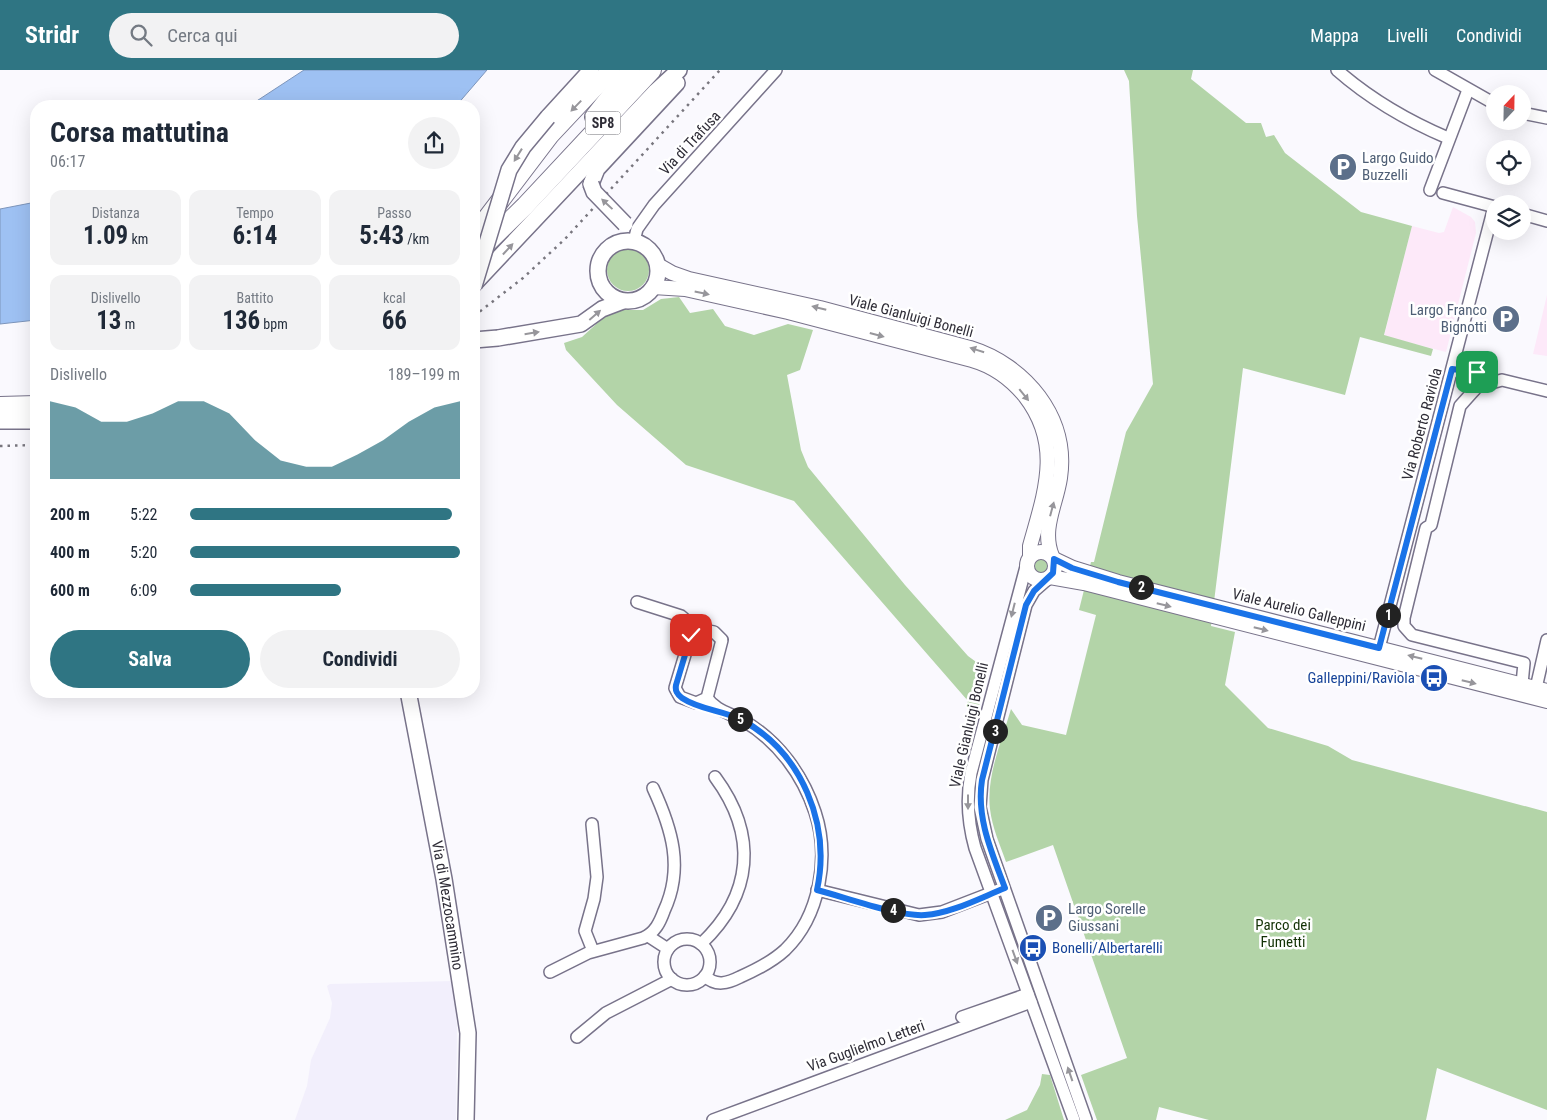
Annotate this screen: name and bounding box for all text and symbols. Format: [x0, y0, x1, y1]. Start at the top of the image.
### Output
search box [109, 13, 459, 58]
text: Stridr [25, 21, 79, 49]
icon: search [127, 21, 155, 49]
text: Cerca qui [167, 24, 238, 47]
text: Mappa [1310, 25, 1359, 46]
text: Livelli [1387, 25, 1428, 46]
text: Condividi [1456, 25, 1522, 46]
north arrow [1486, 85, 1531, 130]
map controls [1486, 85, 1531, 240]
one-way arrow [570, 100, 582, 112]
street label: Via di Trafusa [656, 107, 724, 179]
road number: SP8 [586, 112, 620, 134]
text: Corsa mattutina [50, 116, 229, 149]
button: share [408, 117, 460, 169]
button: locate [1486, 140, 1531, 185]
one-way arrow [513, 149, 522, 162]
place label: Largo Guido Buzzelli [1362, 149, 1434, 184]
text: 06:17 [50, 152, 85, 171]
parking icon: Largo Guido Buzzelli [1328, 152, 1358, 182]
button: layers [1486, 195, 1531, 240]
one-way arrow [601, 198, 613, 210]
text: Distanza [92, 205, 140, 221]
text: Tempo [236, 205, 274, 221]
text: Passo [377, 205, 411, 221]
text: 1.09 [83, 221, 128, 250]
text: 6:14 [233, 221, 277, 250]
text: 5:43 [359, 221, 404, 250]
text: km [128, 231, 148, 247]
text: /km [404, 231, 429, 247]
one-way arrow [502, 244, 514, 256]
one-way arrow [694, 289, 709, 297]
text: Dislivello [91, 290, 141, 306]
text: Battito [237, 290, 273, 306]
text: kcal [383, 290, 406, 306]
street label: Viale Gianluigi Bonelli [847, 291, 975, 341]
place label: Largo Franco Bignotti [1410, 301, 1487, 336]
one-way arrow [812, 304, 827, 312]
parking icon: Largo Franco Bignotti [1491, 304, 1521, 334]
text: 13 [96, 306, 121, 335]
text: 136 [222, 306, 260, 335]
text: 66 [382, 306, 407, 335]
one-way arrow [588, 309, 601, 320]
text: m [121, 316, 135, 332]
text: bpm [260, 316, 288, 332]
one-way arrow [524, 329, 540, 337]
one-way arrow [869, 331, 884, 339]
one-way arrow [969, 346, 984, 353]
pin [1456, 351, 1498, 393]
icon: arrive [1463, 358, 1491, 386]
text: Dislivello [50, 365, 107, 384]
text: 189–199 m [388, 365, 460, 384]
street label: Via Roberto Raviola [1398, 366, 1446, 482]
one-way arrow [1018, 389, 1029, 402]
one-way arrow [1049, 501, 1057, 516]
text: 200 m [50, 505, 90, 524]
text: 5:22 [130, 505, 157, 524]
text: 400 m [50, 543, 90, 562]
text: 5:20 [130, 543, 157, 562]
pin: 2 [1128, 574, 1154, 600]
text: 2 [1138, 579, 1145, 595]
text: 600 m [50, 581, 90, 600]
text: 6:09 [130, 581, 157, 600]
street label: Viale Aurelio Galleppini [1230, 585, 1368, 635]
one-way arrow [1157, 601, 1172, 609]
pin: 1 [1376, 602, 1400, 628]
one-way arrow [1009, 603, 1017, 618]
text: 1 [1385, 607, 1392, 623]
pin [670, 614, 712, 656]
icon: check [677, 621, 705, 649]
one-way arrow [1254, 625, 1269, 633]
button: Salva [50, 630, 250, 688]
button: Condividi [260, 630, 460, 688]
one-way arrow [1408, 653, 1423, 661]
street label: Viale Gianluigi Bonelli [946, 660, 992, 790]
bus stop icon: Galleppini/Raviola [1419, 663, 1449, 693]
place label: Galleppini/Raviola [1307, 669, 1415, 687]
one-way arrow [1462, 678, 1477, 686]
pin: 5 [728, 706, 752, 732]
text: 5 [737, 711, 744, 727]
pin: 3 [982, 718, 1008, 744]
text: 3 [992, 723, 999, 739]
one-way arrow [964, 794, 972, 810]
street label: Via di Mezzocammino [428, 839, 467, 971]
pin: 4 [880, 898, 906, 922]
place label: Largo Sorelle Giussani [1068, 900, 1146, 935]
text: 4 [890, 902, 897, 918]
parking icon: Largo Sorelle Giussani [1034, 903, 1064, 933]
park label: Parco dei Fumetti [1255, 916, 1311, 951]
bus stop icon: Bonelli/Albertarelli [1018, 933, 1048, 963]
place label: Bonelli/Albertarelli [1052, 939, 1163, 957]
one-way arrow [1011, 950, 1019, 965]
street label: Via Guglielmo Letteri [805, 1016, 927, 1076]
one-way arrow [1066, 1066, 1074, 1081]

